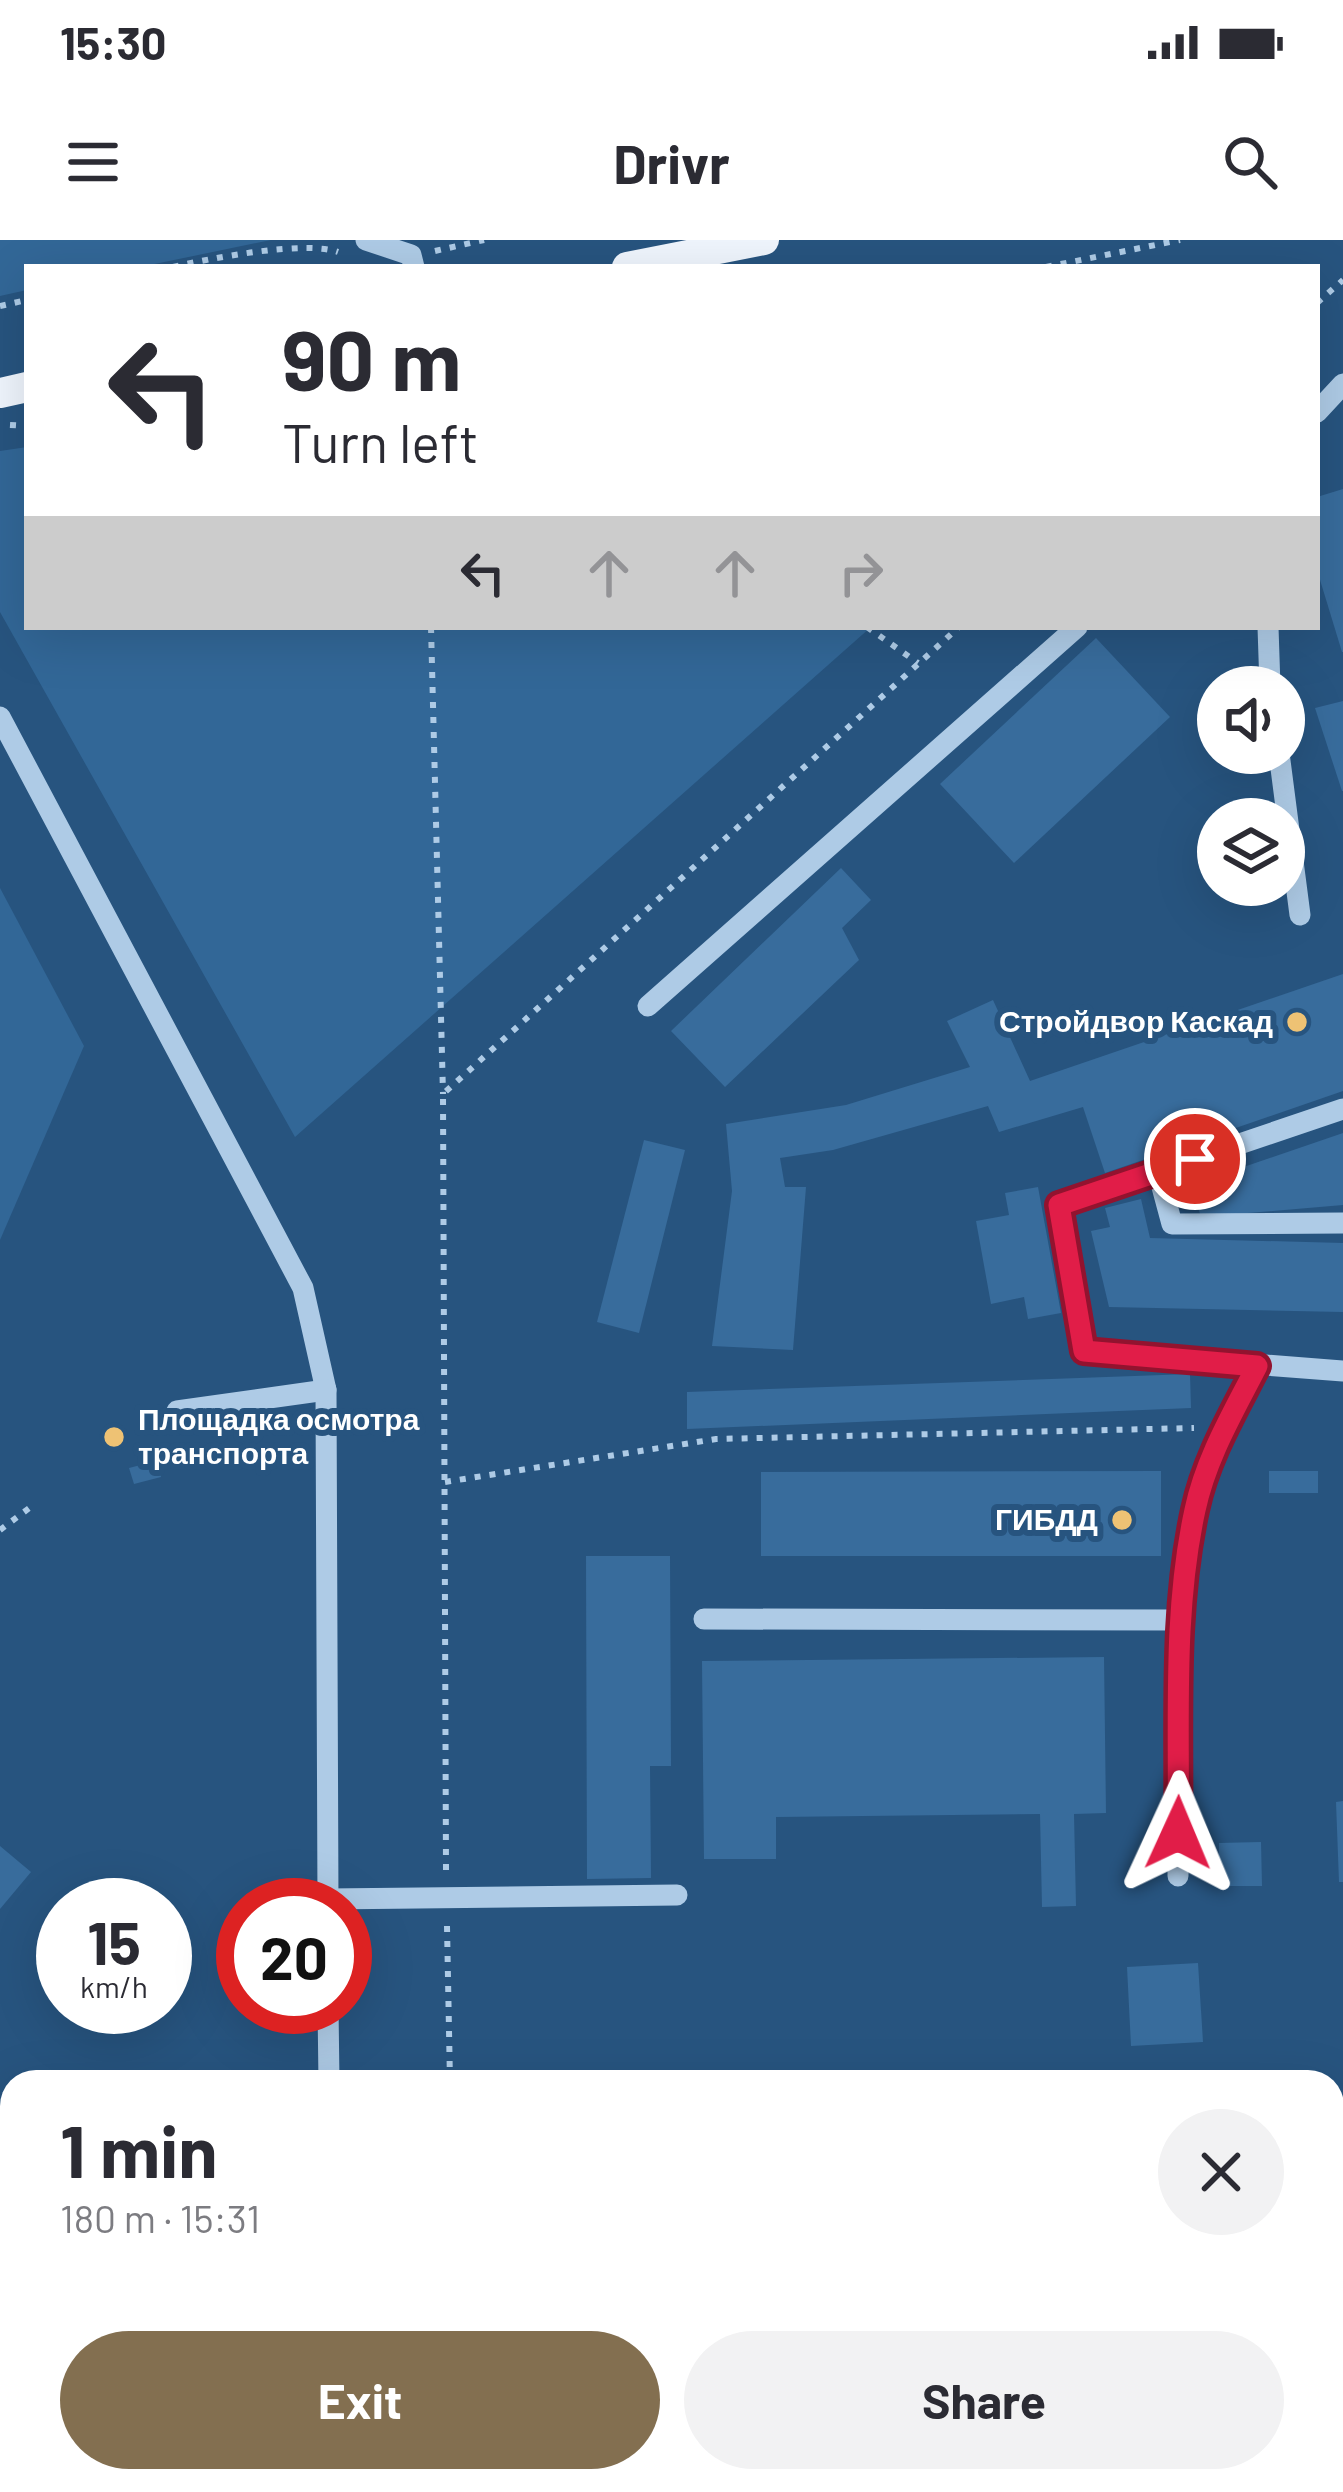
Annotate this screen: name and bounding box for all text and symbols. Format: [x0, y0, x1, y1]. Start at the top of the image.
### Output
text: 15:30 [60, 15, 167, 69]
icon: menu [60, 129, 126, 195]
icon: search [1217, 129, 1283, 195]
text: Drivr [613, 130, 730, 195]
text: 90 m [282, 307, 461, 408]
icon: left [84, 312, 240, 468]
text: Turn left [282, 409, 479, 474]
icon: left [450, 540, 516, 606]
icon: ahead [576, 540, 642, 606]
icon: ahead [702, 540, 768, 606]
icon: right [828, 540, 894, 606]
map controls [1197, 666, 1305, 906]
button: sound [1197, 666, 1305, 774]
button: layers [1197, 798, 1305, 906]
place label: Стройдвор Каскад [999, 1002, 1273, 1038]
marker: Стройдвор Каскад [1284, 1009, 1310, 1035]
pin [1144, 1108, 1246, 1210]
icon: arrive [1162, 1126, 1228, 1192]
place label: Площадка осмотра транспорта [138, 1400, 420, 1470]
marker: Площадка осмотра транспорта [101, 1424, 127, 1450]
place label: ГИБДД [995, 1500, 1098, 1536]
marker: ГИБДД [1109, 1507, 1135, 1533]
position arrow [1115, 1770, 1241, 1896]
speed limit sign: 20 [216, 1878, 372, 2034]
text: 15 [87, 1905, 141, 1977]
text: km/h [80, 1968, 148, 2004]
text: 1 min [60, 2106, 218, 2192]
button: close [1158, 2109, 1284, 2235]
text: 180 m · 15:31 [60, 2194, 260, 2241]
button: Exit [60, 2331, 660, 2469]
button: Share [684, 2331, 1284, 2469]

